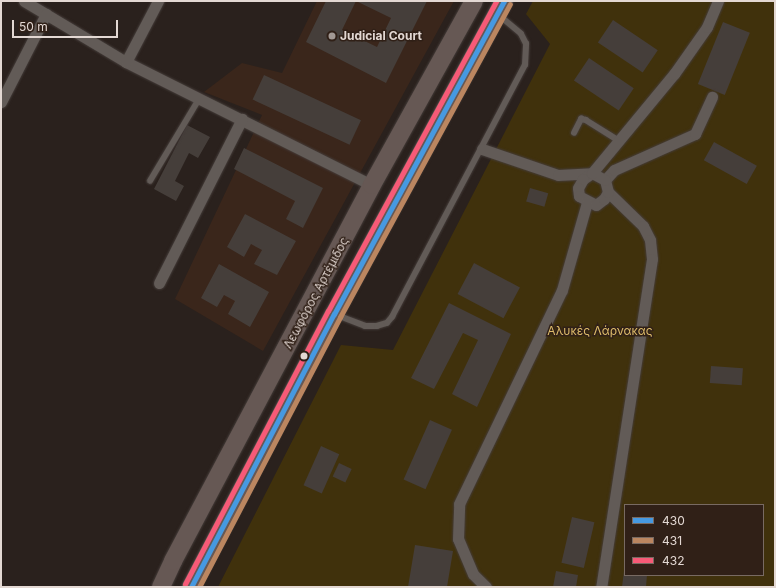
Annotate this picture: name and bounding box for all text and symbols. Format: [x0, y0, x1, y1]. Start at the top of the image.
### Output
scale bar [14, 12, 120, 38]
text: 50 m [19, 19, 48, 34]
place label: Judicial Court [340, 29, 422, 43]
marker: Judicial Court [327, 31, 337, 41]
street label: Λεωφόρος Αρτέμιδος [281, 235, 351, 351]
park label: Αλυκές Λάρνακας [547, 324, 653, 338]
unlabelled marker [299, 351, 309, 361]
legend [624, 504, 764, 576]
text: 430 [662, 513, 685, 528]
text: 431 [662, 533, 682, 548]
text: 432 [662, 553, 684, 568]

